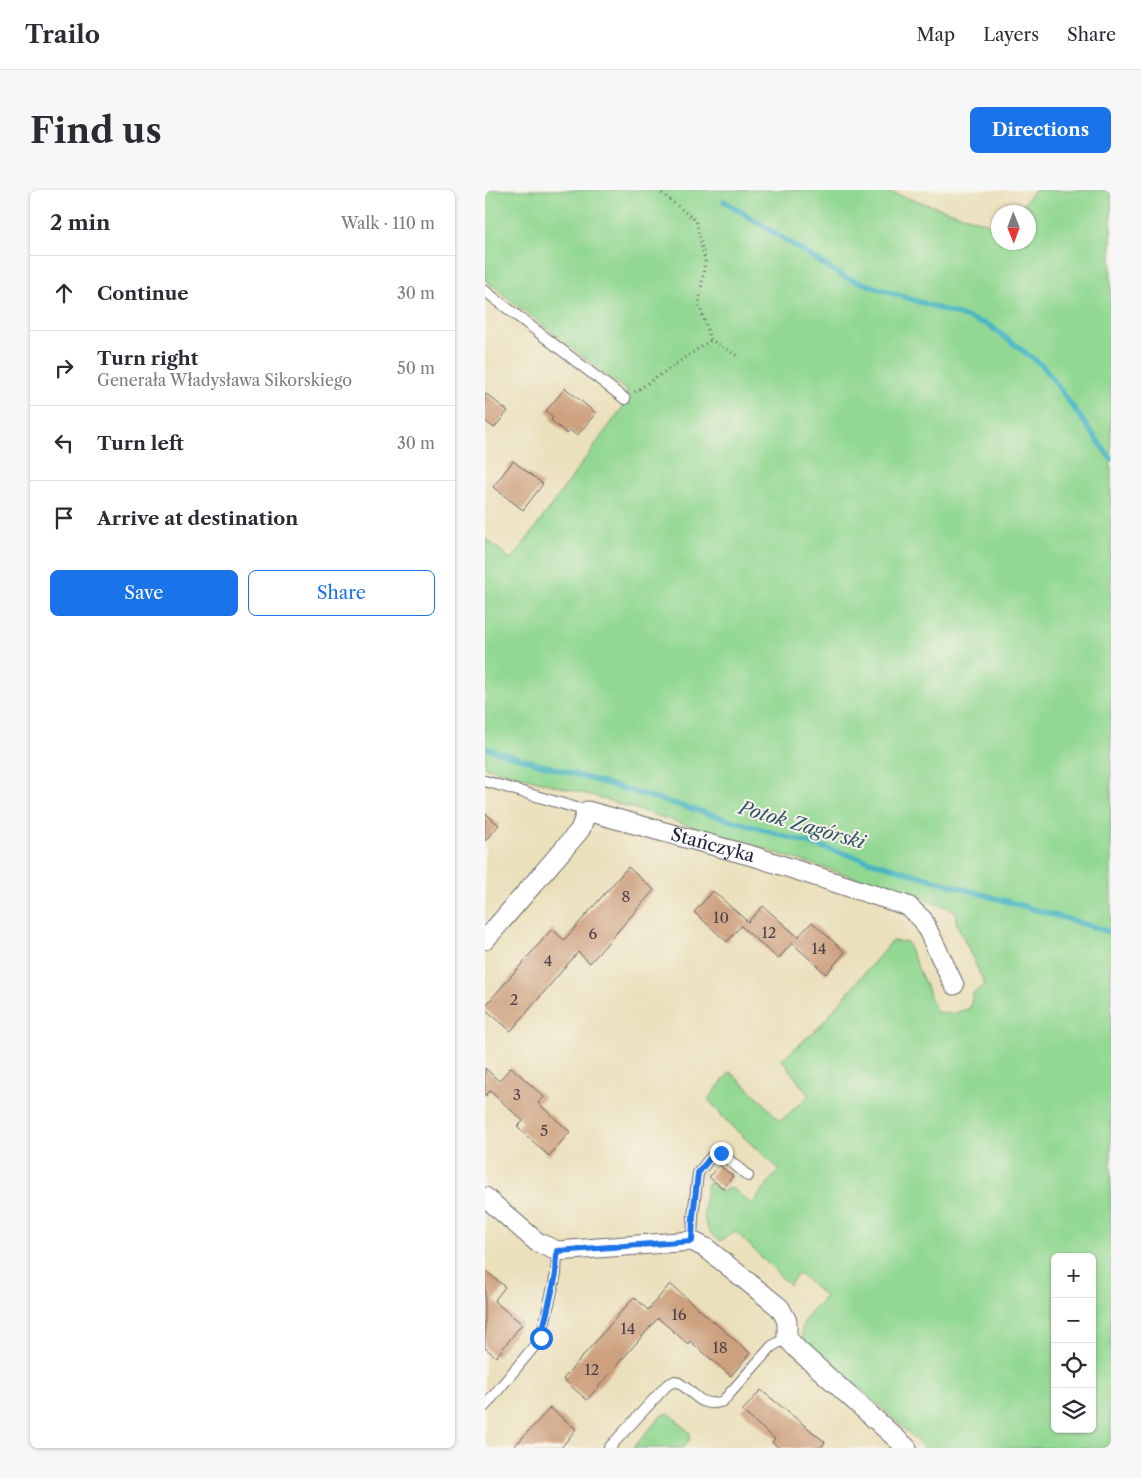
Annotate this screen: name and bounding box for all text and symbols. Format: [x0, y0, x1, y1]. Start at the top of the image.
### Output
text: Trailo [25, 20, 100, 49]
text: Map [917, 24, 955, 46]
text: Layers [983, 24, 1039, 46]
text: Share [1067, 24, 1116, 46]
button: Directions [970, 107, 1111, 153]
text: Find us [30, 109, 162, 152]
north arrow [991, 205, 1036, 250]
text: 2 min [50, 210, 110, 235]
text: Walk · 110 m [341, 213, 435, 233]
icon: ahead [50, 279, 78, 307]
text: Continue [97, 282, 189, 305]
text: 30 m [397, 283, 435, 303]
text: Turn right [97, 347, 198, 370]
icon: right [50, 354, 78, 382]
text: 50 m [397, 358, 435, 378]
text: Generała Władysława Sikorskiego [97, 370, 352, 390]
icon: left [50, 429, 78, 457]
text: Turn left [97, 432, 184, 455]
text: 30 m [397, 433, 435, 453]
icon: arrive [50, 504, 78, 532]
text: Arrive at destination [97, 507, 298, 530]
button: Save [50, 570, 238, 616]
button: Share [248, 570, 435, 616]
water label: Potok Zagórski [734, 795, 869, 854]
street label: Stańczyka [668, 823, 758, 867]
house number: 8 [622, 887, 631, 906]
house number: 10 [713, 908, 729, 927]
house number: 12 [762, 923, 776, 942]
house number: 6 [589, 924, 598, 943]
house number: 14 [812, 939, 826, 958]
house number: 4 [544, 951, 552, 970]
house number: 2 [510, 990, 518, 1009]
house number: 3 [513, 1085, 521, 1104]
house number: 5 [540, 1121, 548, 1140]
route end [710, 1142, 733, 1165]
map controls [1051, 1253, 1096, 1433]
button: + [1051, 1253, 1096, 1298]
button: − [1051, 1298, 1096, 1343]
house number: 16 [671, 1305, 687, 1324]
house number: 14 [621, 1319, 635, 1338]
route start [530, 1327, 553, 1350]
house number: 18 [712, 1338, 728, 1357]
button: locate [1051, 1343, 1096, 1388]
house number: 12 [585, 1360, 599, 1379]
button: layers [1051, 1388, 1096, 1433]

